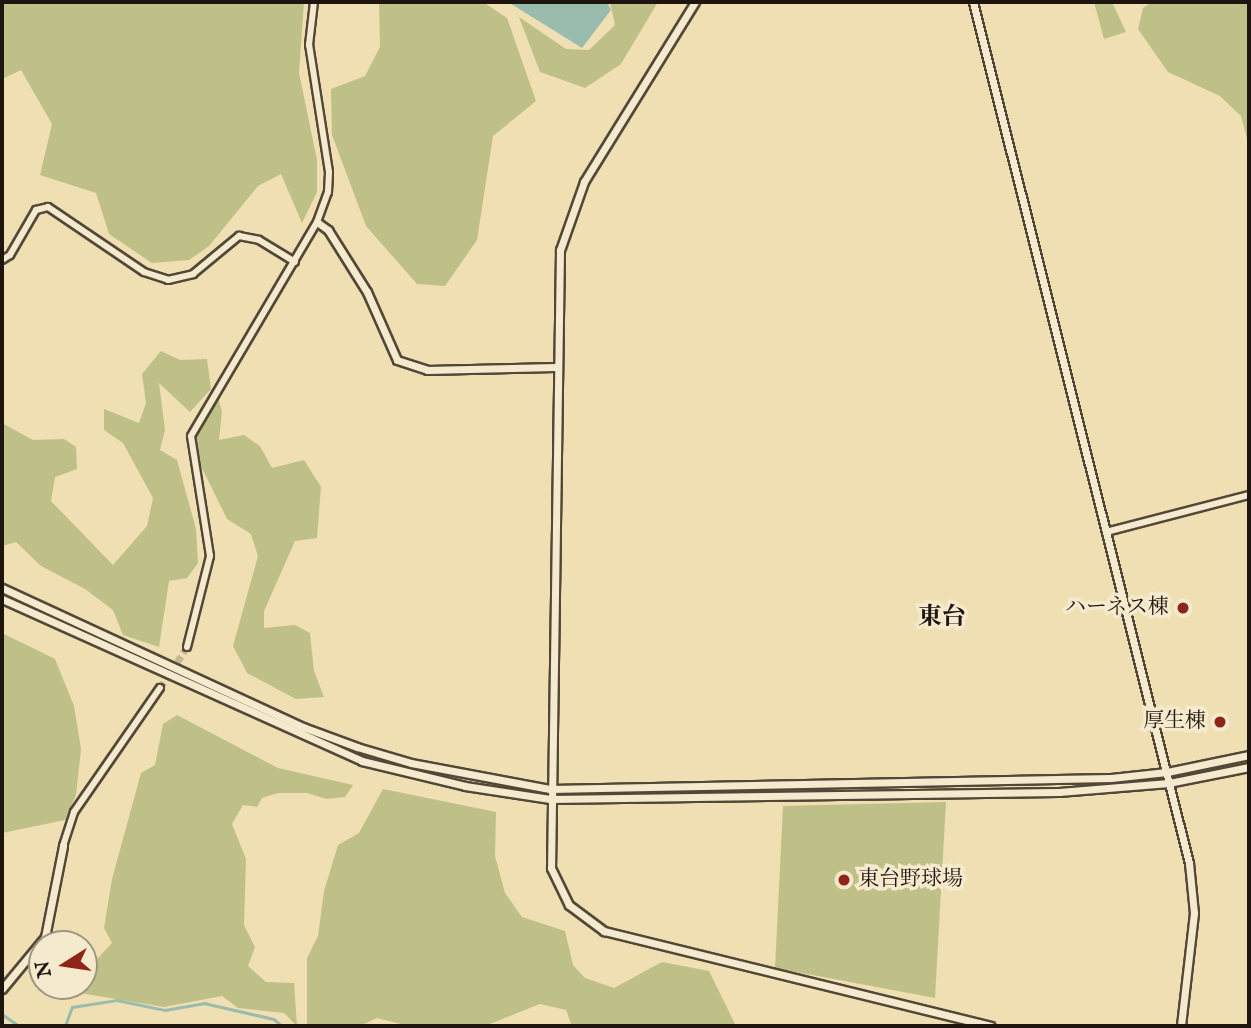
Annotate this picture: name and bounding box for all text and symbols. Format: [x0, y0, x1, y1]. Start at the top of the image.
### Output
place label: ハーネス棟 [1064, 595, 1169, 621]
marker: ハーネス棟 [1175, 600, 1191, 616]
district label: 東台 [918, 604, 966, 632]
place label: 厚生棟 [1143, 709, 1206, 735]
marker: 厚生棟 [1212, 714, 1228, 730]
place label: 東台野球場 [858, 867, 963, 893]
marker: 東台野球場 [836, 872, 852, 888]
north arrow [28, 930, 98, 1000]
text: N [31, 958, 58, 979]

